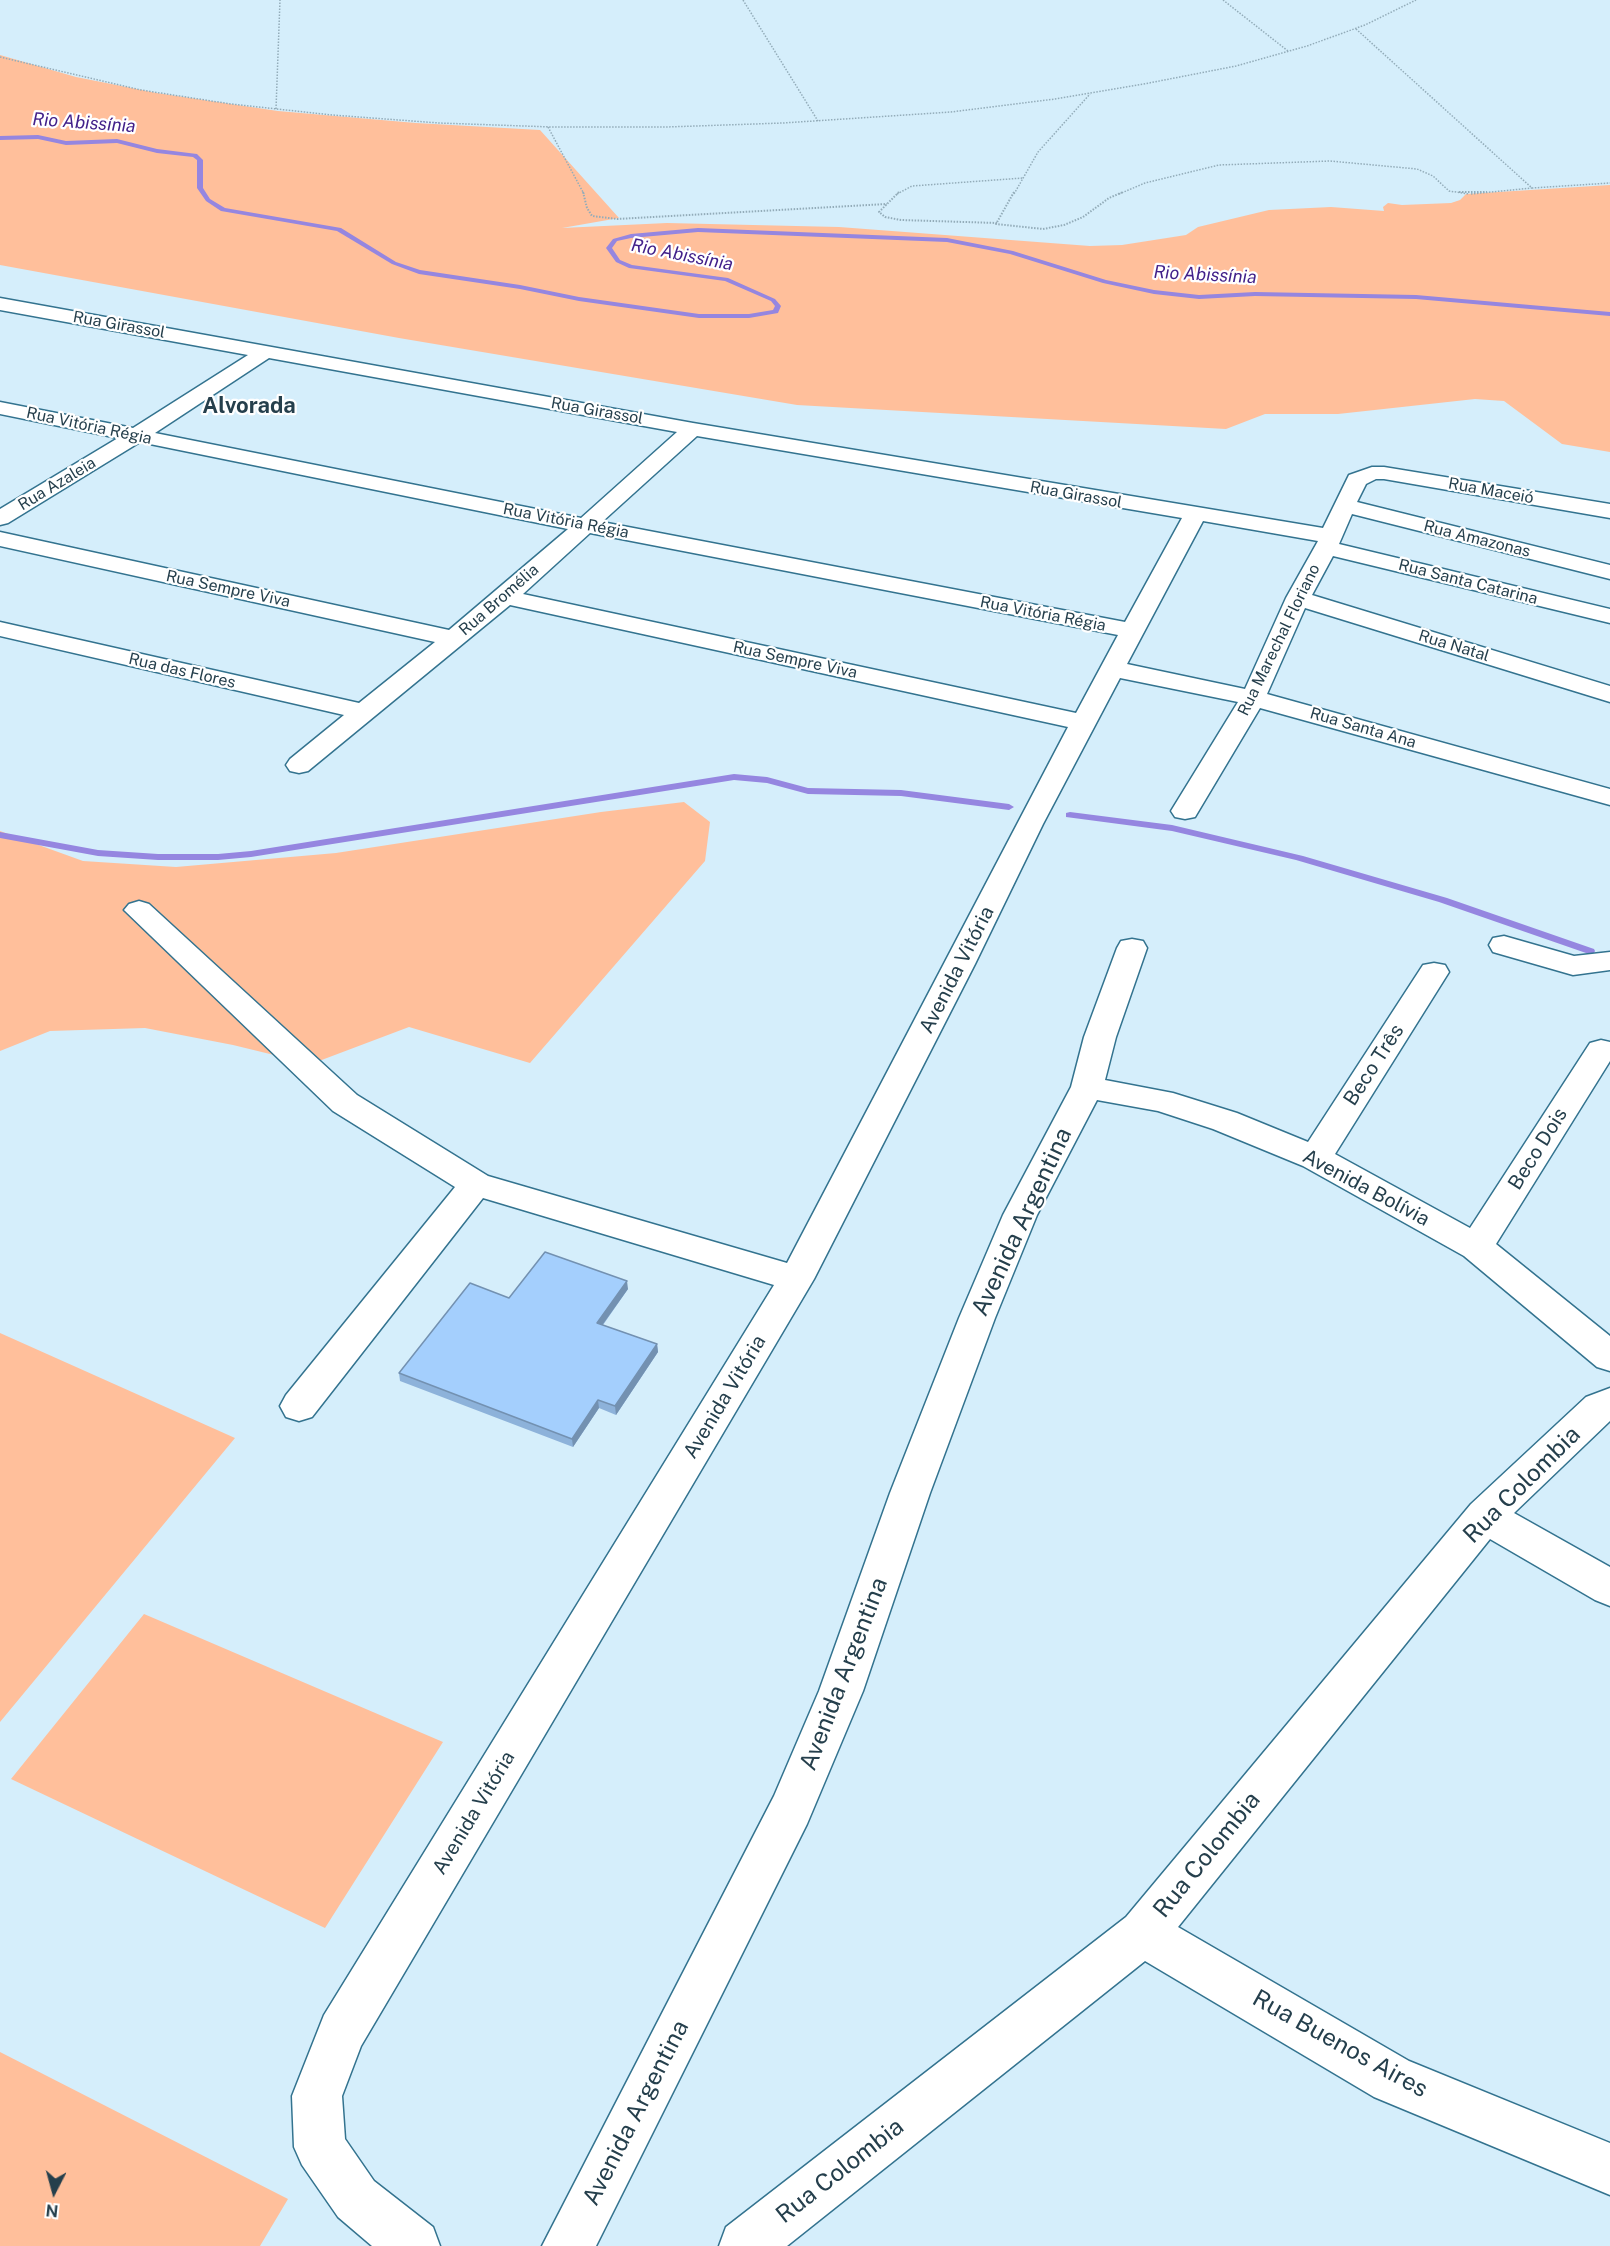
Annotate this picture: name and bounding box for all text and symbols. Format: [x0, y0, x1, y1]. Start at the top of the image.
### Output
water label: Rio Abissínia [32, 109, 136, 137]
water label: Rio Abissínia [629, 235, 735, 275]
water label: Rio Abissínia [1153, 262, 1257, 288]
street label: Rua Girassol [71, 307, 167, 343]
district label: Alvorada [202, 393, 296, 419]
street label: Rua Girassol [549, 393, 645, 429]
street label: Rua Vitória Régia [25, 403, 153, 449]
street label: Rua Azaleia [15, 453, 99, 515]
street label: Rua Maceió [1447, 474, 1535, 508]
street label: Rua Girassol [1028, 477, 1124, 513]
street label: Rua Vitória Régia [501, 499, 631, 543]
street label: Rua Amazonas [1422, 516, 1532, 562]
street label: Rua Santa Catarina [1396, 555, 1540, 609]
street label: Rua Bromélia [455, 560, 543, 640]
street label: Rua Marechal Floriano [1234, 561, 1324, 719]
street label: Rua Sempre Viva [164, 566, 292, 612]
street label: Rua Vitória Régia [978, 592, 1108, 636]
street label: Rua Natal [1416, 626, 1492, 666]
street label: Rua Sempre Viva [731, 637, 859, 683]
street label: Rua das Flores [127, 649, 237, 693]
street label: Rua Santa Ana [1308, 704, 1418, 752]
street label: Avenida Vitória [915, 902, 999, 1038]
street label: Beco Três [1339, 1020, 1409, 1110]
street label: Beco Dois [1503, 1104, 1573, 1194]
street label: Avenida Argentina [966, 1123, 1078, 1321]
street label: Avenida Bolívia [1298, 1144, 1434, 1232]
street label: Avenida Vitória [679, 1331, 771, 1463]
street label: Rua Colombia [1457, 1420, 1587, 1550]
street label: Avenida Argentina [794, 1573, 894, 1775]
street label: Avenida Vitória [428, 1747, 520, 1879]
street label: Rua Colombia [1147, 1786, 1267, 1924]
street label: Rua Buenos Aires [1247, 1984, 1433, 2104]
street label: Avenida Argentina [577, 2015, 695, 2211]
street label: Rua Colombia [771, 2112, 909, 2230]
north arrow [24, 2162, 84, 2222]
text: N [45, 2200, 59, 2221]

